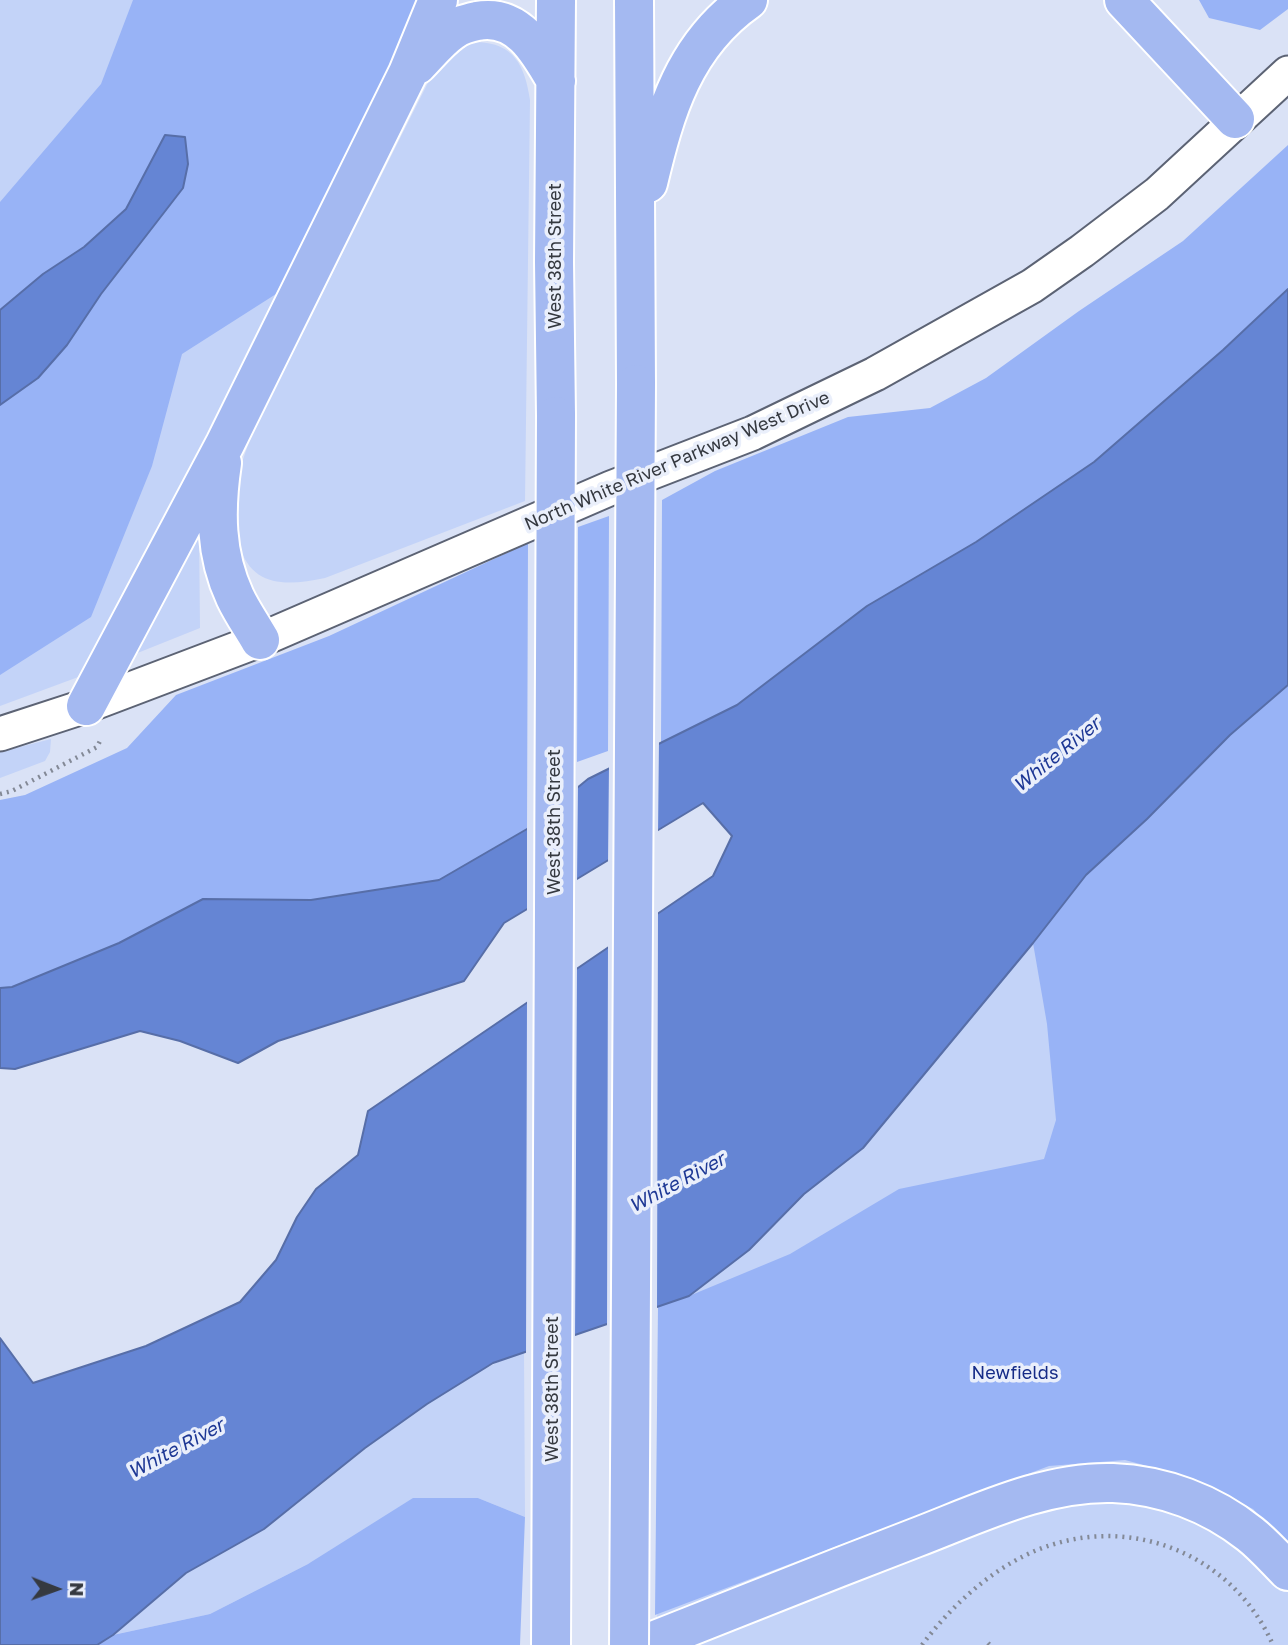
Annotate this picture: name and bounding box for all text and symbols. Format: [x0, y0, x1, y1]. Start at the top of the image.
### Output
street label: West 38th Street [544, 183, 566, 329]
street label: North White River Parkway West Drive [521, 387, 833, 535]
water label: White River [1009, 713, 1105, 797]
street label: West 38th Street [543, 749, 565, 895]
water label: White River [625, 1148, 729, 1218]
street label: West 38th Street [541, 1316, 563, 1462]
park label: Newfields [972, 1362, 1058, 1384]
water label: White River [124, 1414, 228, 1484]
north arrow [21, 1554, 91, 1624]
text: N [66, 1582, 89, 1597]

